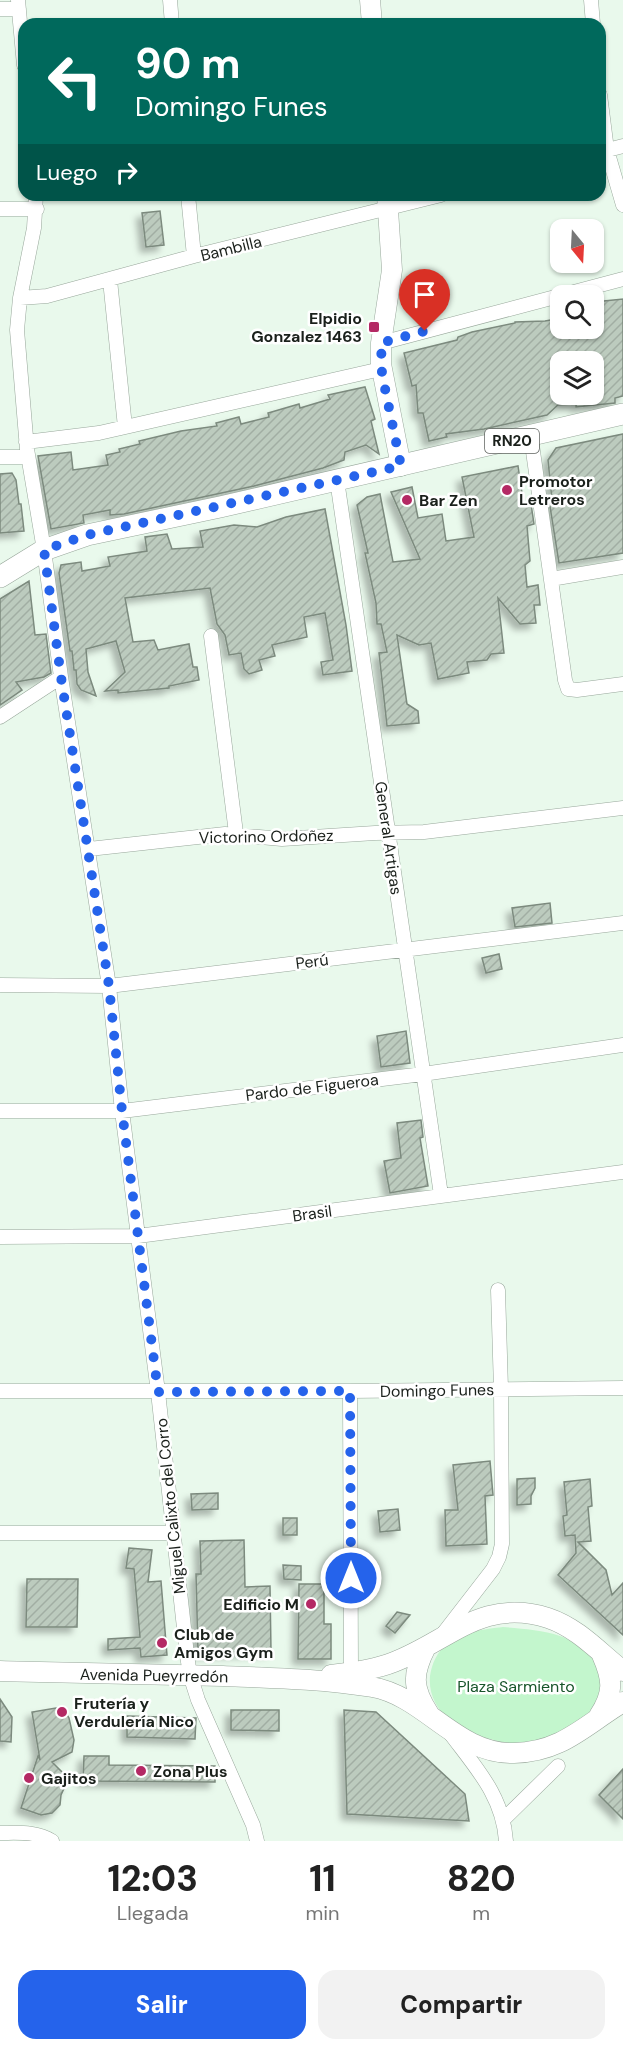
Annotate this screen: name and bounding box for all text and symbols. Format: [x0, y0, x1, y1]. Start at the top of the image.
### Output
text: 90 m [135, 36, 241, 91]
icon: left [36, 42, 114, 120]
text: Domingo Funes [135, 89, 328, 124]
icon: right [110, 156, 143, 189]
text: Luego [36, 158, 98, 187]
north arrow [550, 219, 604, 273]
map controls [550, 219, 604, 405]
street label: Bambilla [198, 231, 264, 266]
pin [399, 269, 450, 331]
icon: arrive [408, 278, 441, 311]
button: search [550, 285, 604, 339]
place label: Elpidio Gonzalez 1463 [251, 308, 362, 347]
marker: Elpidio Gonzalez 1463 [367, 320, 381, 334]
button: layers [550, 351, 604, 405]
road number: RN20 [485, 429, 539, 453]
place label: Promotor Letreros [519, 471, 593, 510]
marker: Promotor Letreros [500, 483, 514, 497]
place label: Bar Zen [419, 490, 478, 511]
marker: Bar Zen [400, 493, 414, 507]
street label: General Artigas [370, 780, 407, 896]
street label: Victorino Ordoñez [198, 825, 334, 848]
street label: Perú [294, 949, 330, 974]
street label: Pardo de Figueroa [244, 1069, 380, 1106]
street label: Brasil [291, 1200, 333, 1227]
street label: Domingo Funes [380, 1379, 494, 1402]
street label: Miguel Calixto del Corro [151, 1417, 190, 1595]
position arrow [319, 1546, 383, 1610]
place label: Edificio M [223, 1594, 299, 1615]
marker: Edificio M [304, 1597, 318, 1611]
place label: Club de Amigos Gym [174, 1624, 273, 1663]
marker: Club de Amigos Gym [155, 1636, 169, 1650]
street label: Avenida Pueyrredón [80, 1664, 228, 1687]
park label: Plaza Sarmiento [457, 1676, 575, 1697]
place label: Frutería y Verdulería Nico [74, 1693, 194, 1732]
marker: Frutería y Verdulería Nico [55, 1705, 69, 1719]
place label: Zona Plus [153, 1761, 227, 1782]
marker: Zona Plus [134, 1764, 148, 1778]
place label: Gajitos [41, 1768, 97, 1789]
marker: Gajitos [22, 1771, 36, 1785]
text: 12:03 [107, 1855, 198, 1902]
text: 11 [309, 1855, 336, 1902]
text: 820 [447, 1855, 516, 1902]
text: Llegada [117, 1900, 189, 1926]
text: min [305, 1900, 339, 1926]
text: m [472, 1900, 490, 1926]
button: Salir [18, 1970, 306, 2039]
button: Compartir [318, 1970, 605, 2039]

